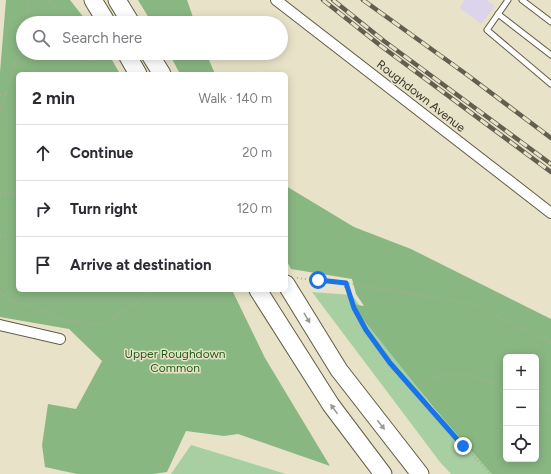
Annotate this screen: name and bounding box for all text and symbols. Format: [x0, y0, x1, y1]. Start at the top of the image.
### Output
search box [16, 16, 288, 60]
icon: search [30, 27, 52, 49]
text: Search here [62, 29, 142, 47]
street label: Roughdown Avenue [374, 57, 468, 135]
text: 2 min [32, 88, 75, 108]
text: Walk · 140 m [198, 91, 272, 106]
icon: ahead [32, 142, 54, 164]
text: Continue [70, 144, 133, 162]
text: 20 m [242, 145, 272, 160]
icon: right [32, 198, 54, 220]
text: Turn right [70, 200, 138, 218]
text: 120 m [237, 201, 272, 216]
icon: arrive [32, 254, 54, 276]
text: Arrive at destination [70, 256, 211, 274]
route start [309, 271, 327, 289]
one-way arrow [303, 313, 311, 323]
park label: Upper Roughdown Common [124, 347, 226, 375]
map controls [503, 354, 539, 462]
button: + [503, 354, 539, 390]
button: − [503, 390, 539, 426]
one-way arrow [330, 404, 338, 415]
one-way arrow [376, 420, 385, 431]
button: locate [503, 426, 539, 462]
route end [454, 437, 472, 455]

